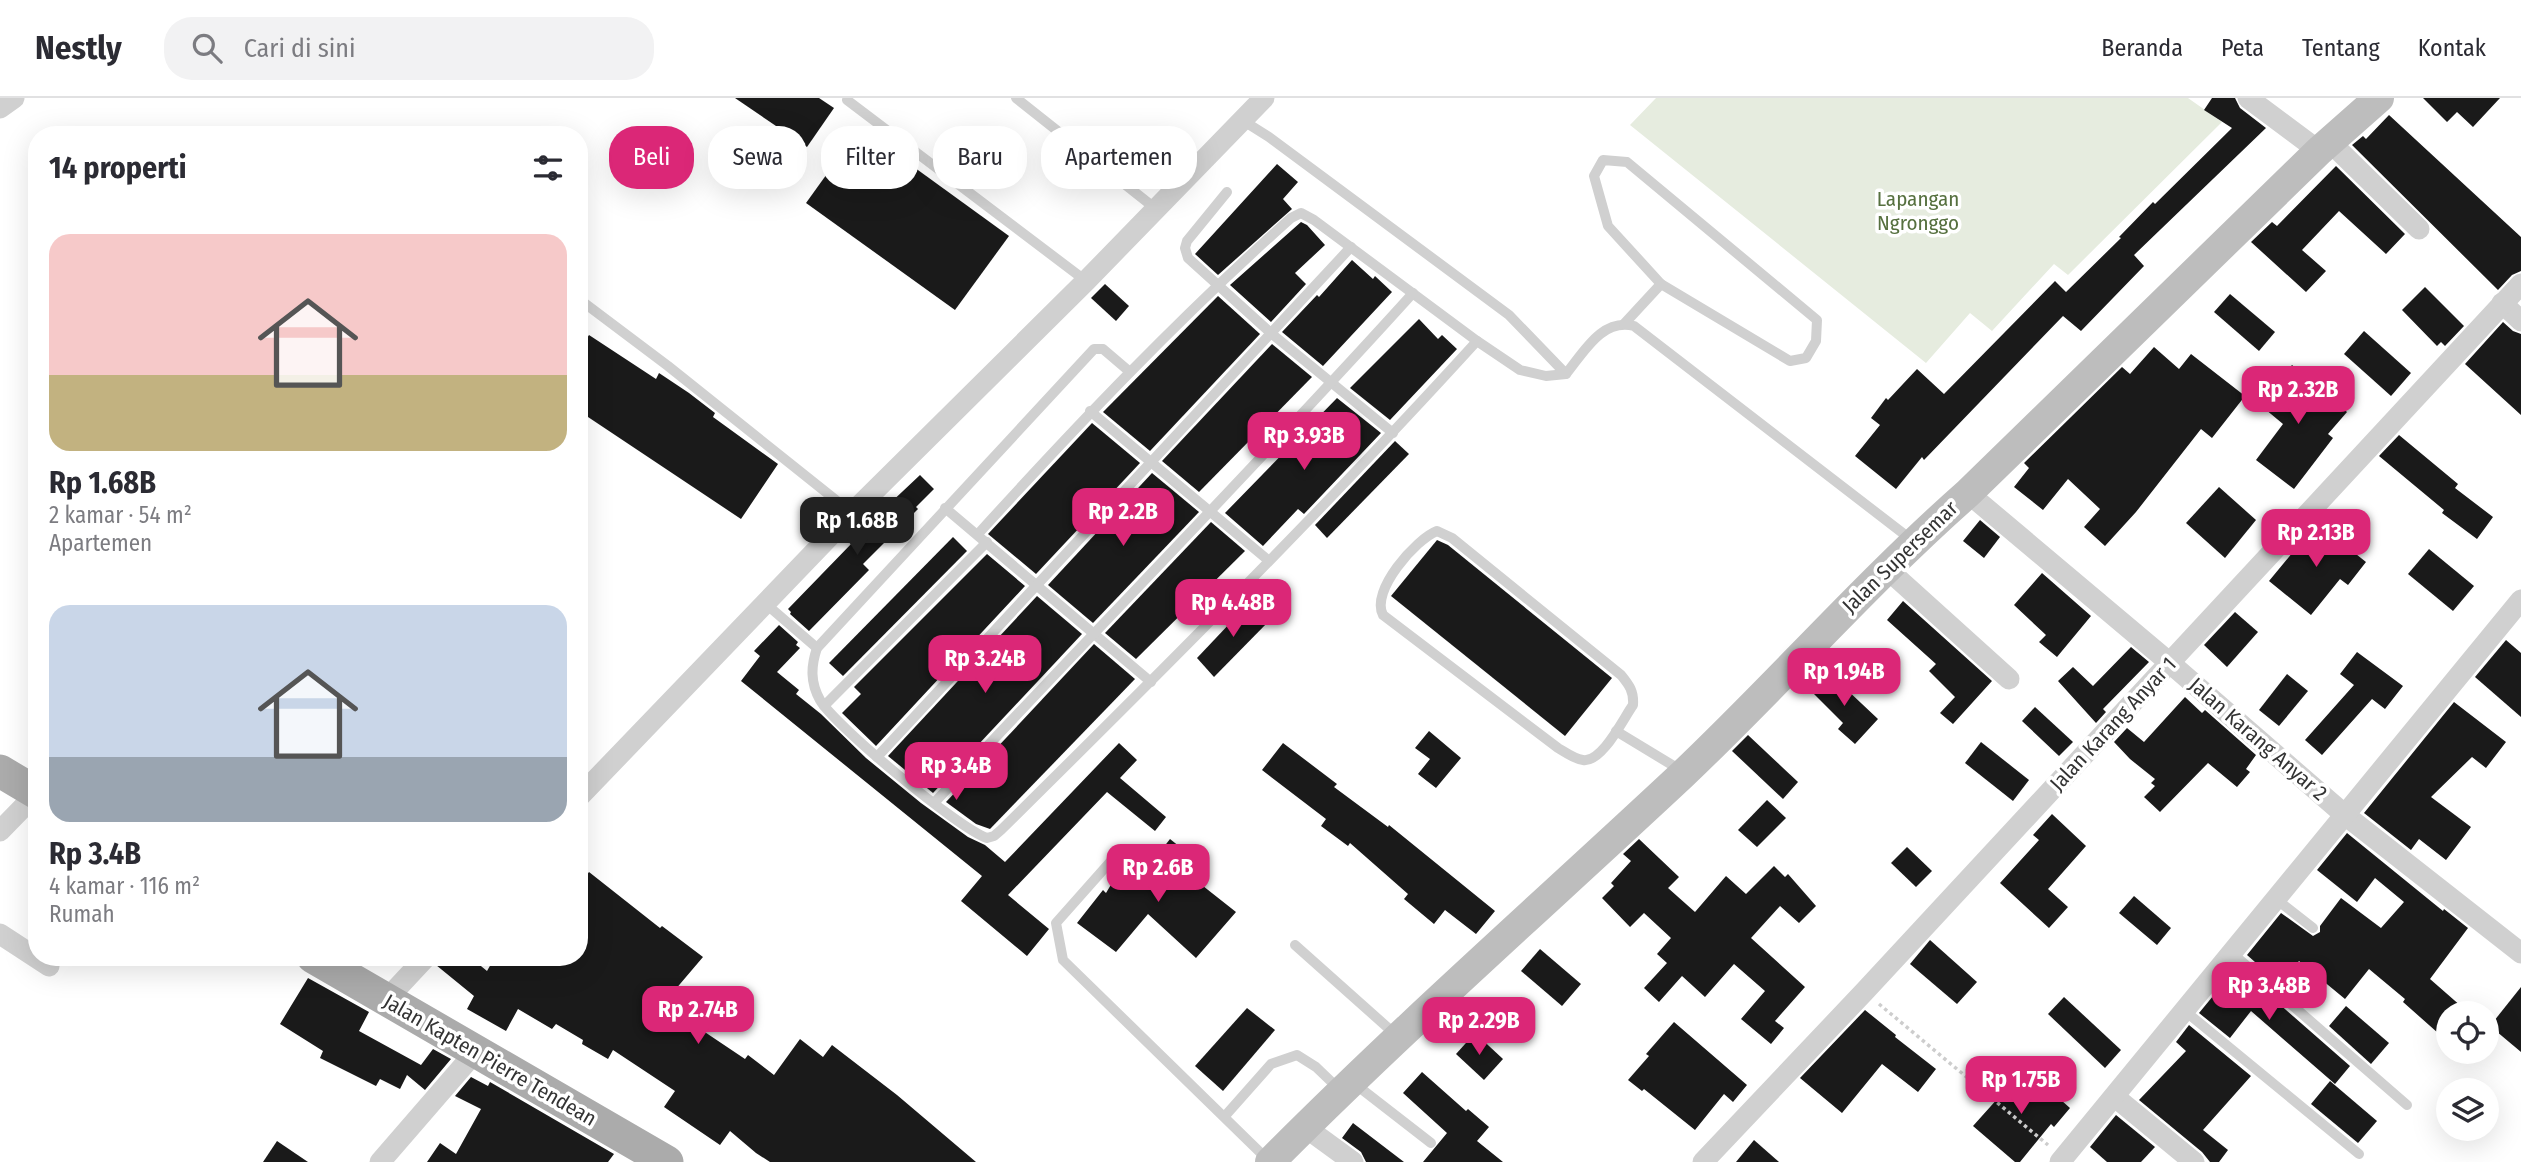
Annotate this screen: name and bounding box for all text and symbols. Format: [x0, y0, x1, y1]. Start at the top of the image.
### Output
search box [164, 17, 654, 80]
text: Nestly [35, 28, 122, 68]
icon: search [188, 29, 226, 67]
text: Cari di sini [244, 33, 356, 64]
text: Beranda [2101, 34, 2183, 62]
text: Peta [2221, 34, 2264, 62]
text: Tentang [2302, 34, 2380, 62]
text: Kontak [2418, 34, 2486, 62]
chip: Beli [609, 126, 694, 189]
chip: Sewa [708, 126, 807, 189]
chip: Filter [821, 126, 919, 189]
chip: Baru [933, 126, 1027, 189]
chip: Apartemen [1041, 126, 1197, 189]
icon: filters [529, 149, 567, 187]
text: 14 properti [49, 150, 187, 186]
park label: Lapangan Ngronggo [1877, 186, 1959, 236]
icon: home [245, 280, 371, 406]
pin: Rp 2.32B [2226, 366, 2370, 426]
text: Rp 2.32B [2258, 375, 2338, 403]
pin: Rp 3.93B [1232, 412, 1376, 472]
text: Rp 3.93B [1263, 421, 1345, 449]
text: Rp 1.68B [49, 465, 156, 501]
pin: Rp 2.2B [1058, 489, 1188, 548]
street label: Jalan Supersemar [1837, 495, 1964, 619]
text: Rp 2.2B [1088, 497, 1158, 525]
pin: Rp 1.68B [785, 498, 929, 557]
text: 2 kamar · 54 m² [49, 501, 192, 529]
text: Rp 1.68B [816, 506, 898, 534]
pin: Rp 2.13B [2244, 510, 2388, 569]
text: Rp 2.13B [2277, 518, 2355, 546]
text: Apartemen [49, 529, 152, 557]
pin: Rp 4.48B [1161, 580, 1305, 639]
text: Rp 4.48B [1191, 588, 1275, 616]
pin: Rp 3.24B [913, 636, 1057, 695]
text: Rp 3.24B [944, 644, 1026, 672]
pin: Rp 1.94B [1772, 648, 1916, 708]
icon: home [245, 651, 371, 777]
street label: Jalan Karang Anyar 1 [2044, 652, 2182, 796]
text: Rp 1.94B [1803, 657, 1885, 685]
street label: Jalan Karang Anyar 2 [2184, 672, 2332, 806]
pin: Rp 3.4B [891, 742, 1021, 802]
text: Rp 3.4B [921, 751, 991, 779]
text: Rp 3.4B [49, 836, 141, 872]
pin: Rp 2.6B [1093, 844, 1223, 904]
text: Rp 2.6B [1123, 853, 1193, 881]
text: 4 kamar · 116 m² [49, 872, 200, 900]
text: Rumah [49, 900, 115, 928]
pin: Rp 3.48B [2197, 962, 2341, 1022]
text: Rp 3.48B [2228, 971, 2310, 999]
pin: Rp 2.74B [626, 986, 770, 1046]
street label: Jalan Kapten Pierre Tendean [379, 988, 601, 1132]
text: Rp 2.74B [658, 995, 738, 1023]
pin: Rp 2.29B [1407, 998, 1551, 1057]
map controls [2436, 1001, 2499, 1141]
button: locate [2436, 1001, 2499, 1064]
text: Rp 2.29B [1438, 1006, 1520, 1034]
pin: Rp 1.75B [1949, 1056, 2093, 1116]
text: Rp 1.75B [1982, 1065, 2060, 1093]
button: layers [2436, 1078, 2499, 1141]

